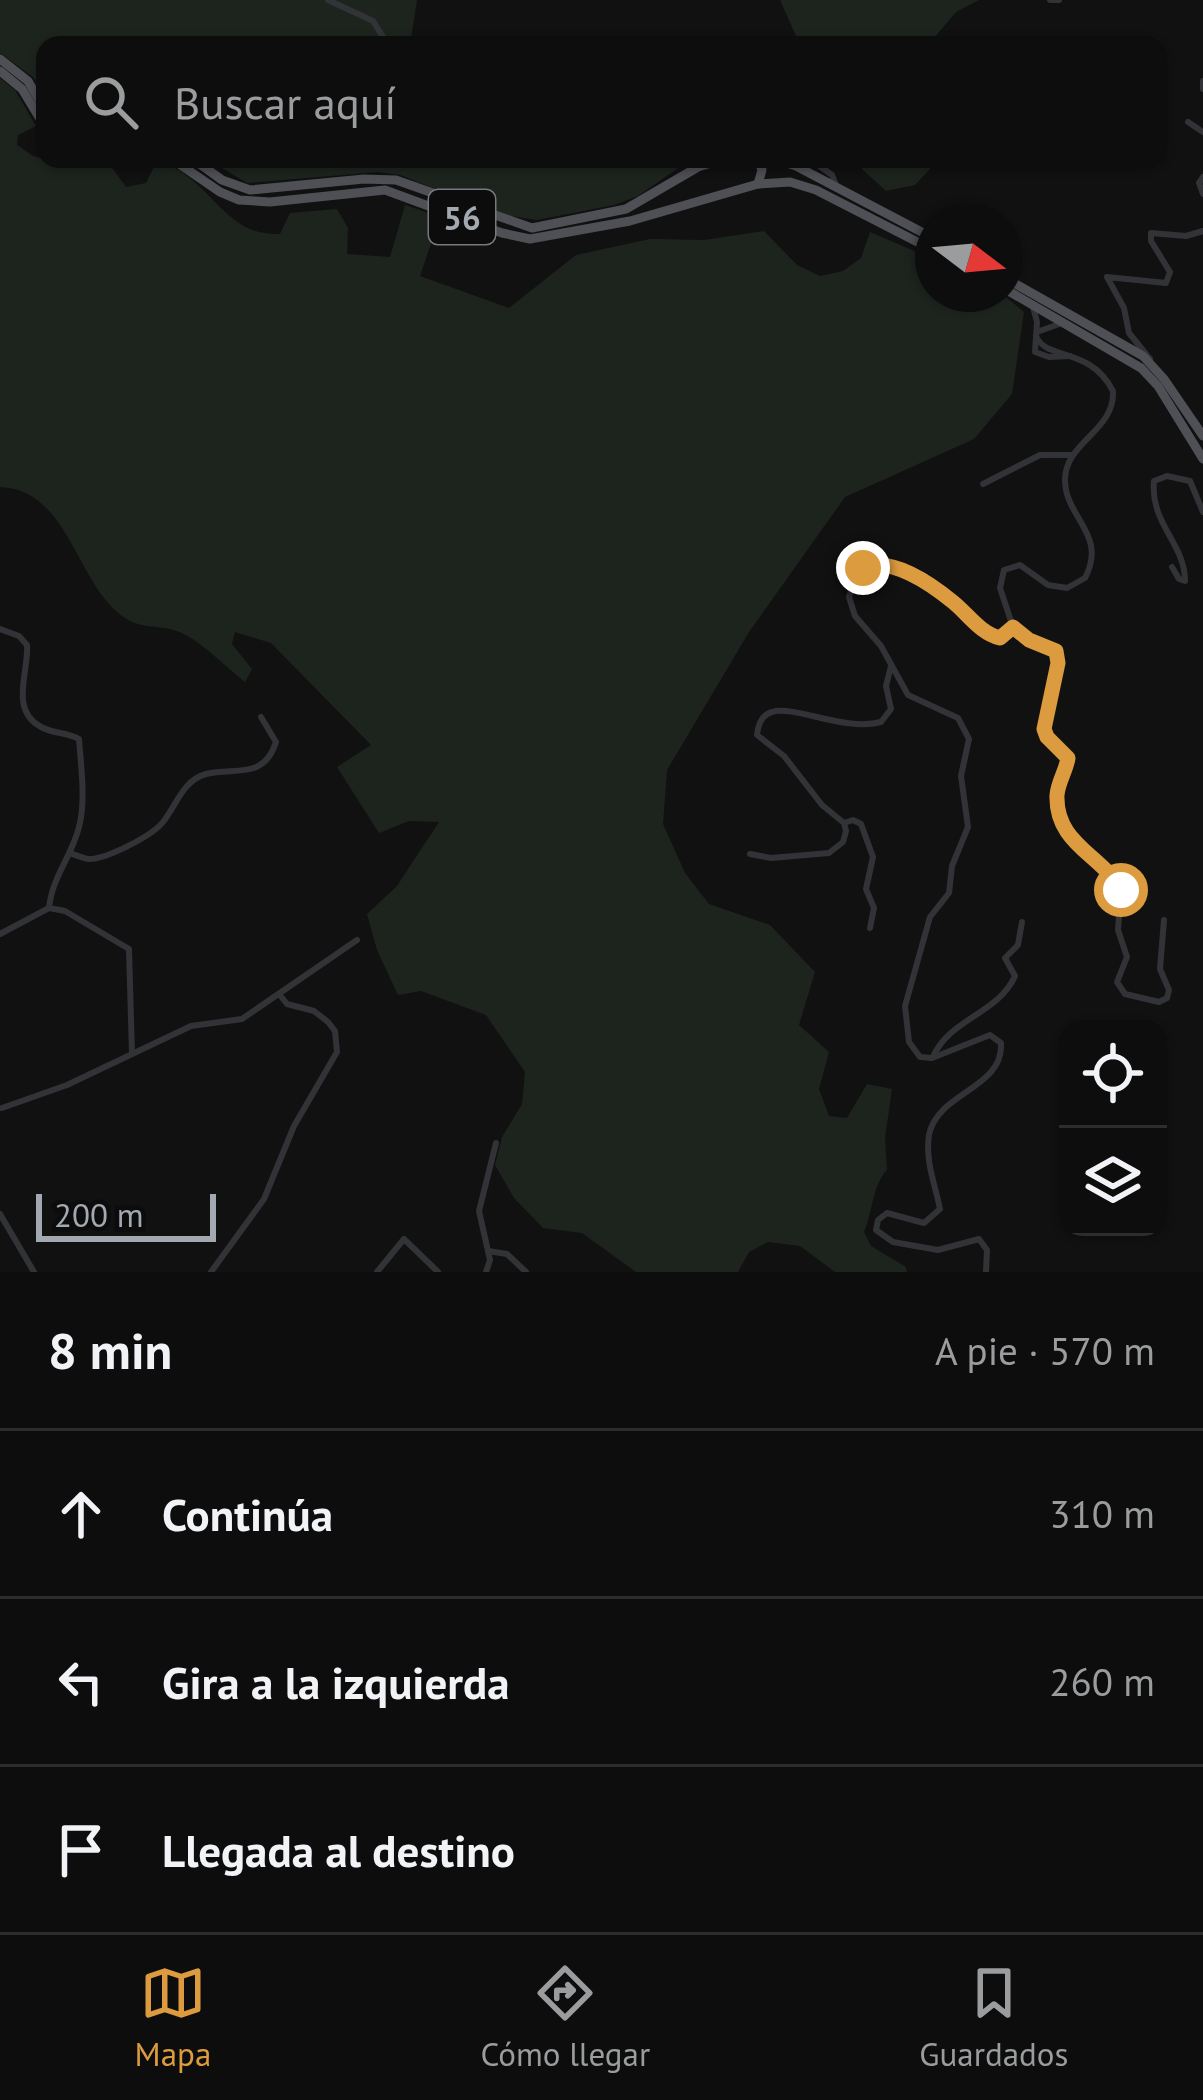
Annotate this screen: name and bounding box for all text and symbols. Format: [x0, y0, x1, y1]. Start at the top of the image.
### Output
search box [36, 36, 1167, 168]
icon: search [78, 69, 144, 135]
text: Buscar aquí [174, 73, 396, 131]
road number: 56 [429, 190, 495, 244]
north arrow [915, 204, 1023, 312]
route end [836, 541, 890, 595]
route start [1094, 863, 1148, 917]
map controls [1059, 1020, 1167, 1236]
button: locate [1059, 1020, 1167, 1128]
button: layers [1059, 1128, 1167, 1236]
scale bar [36, 1188, 216, 1241]
text: 200 m [54, 1193, 144, 1236]
text: 8 min [48, 1317, 172, 1383]
text: A pie · 570 m [935, 1325, 1155, 1376]
icon: ahead [48, 1481, 114, 1547]
text: Continúa [162, 1485, 333, 1543]
text: 310 m [1049, 1488, 1155, 1539]
icon: left [48, 1649, 114, 1715]
text: Gira a la izquierda [162, 1653, 510, 1711]
text: 260 m [1049, 1656, 1155, 1707]
icon: arrive [48, 1817, 114, 1883]
text: Llegada al destino [162, 1821, 515, 1879]
tab: Mapa [135, 1960, 211, 2075]
tab: Cómo llegar [481, 1960, 650, 2075]
tab: Guardados [919, 1960, 1068, 2075]

